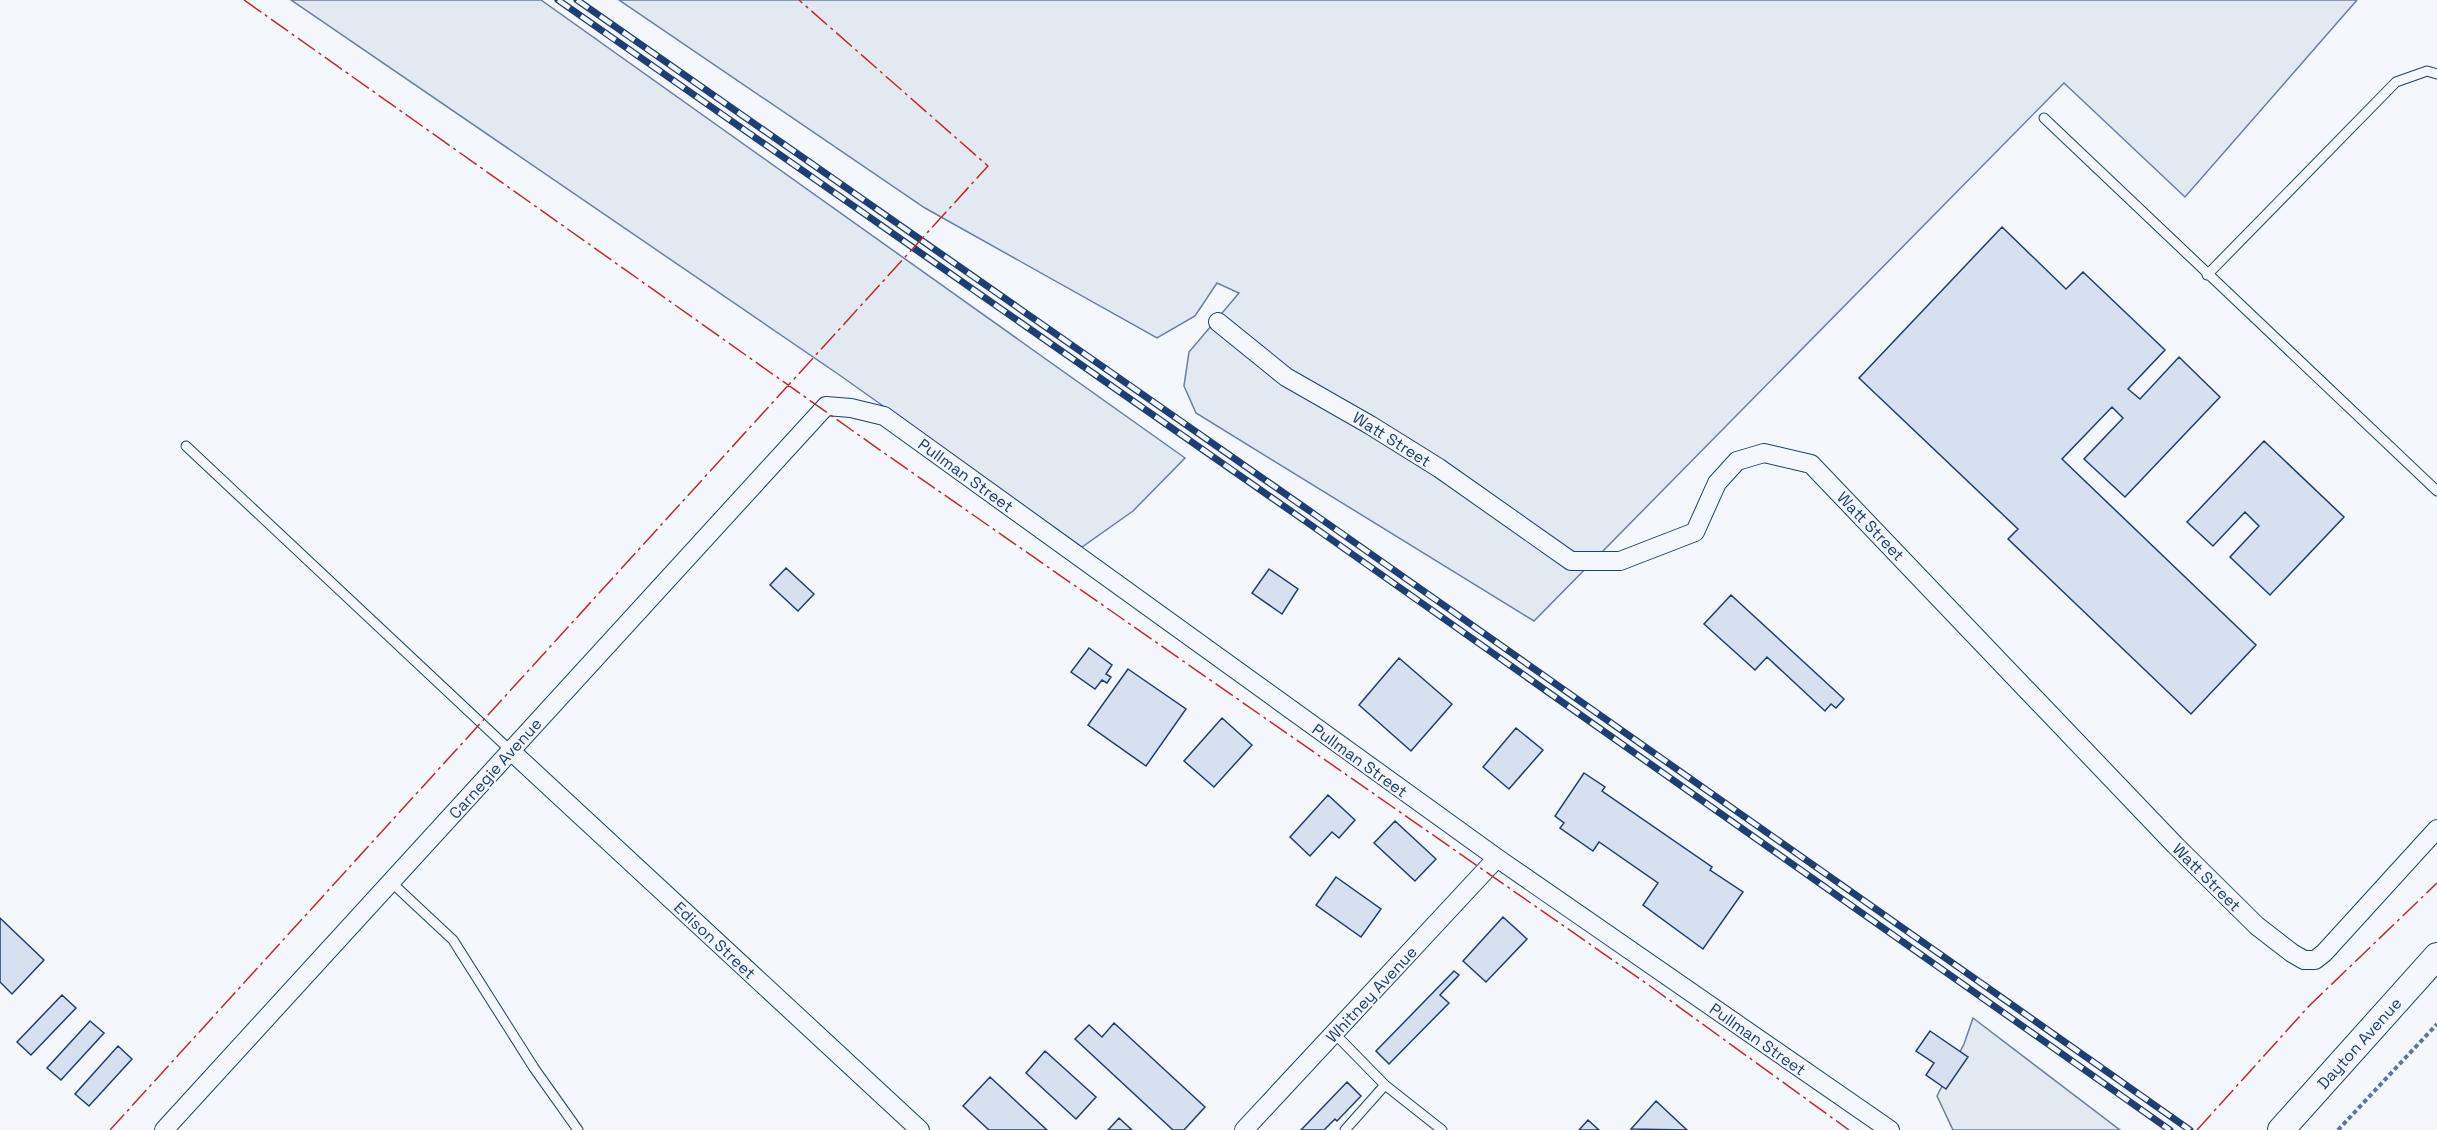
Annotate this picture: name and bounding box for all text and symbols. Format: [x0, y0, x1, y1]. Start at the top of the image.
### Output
street label: Watt Street [1349, 407, 1435, 472]
street label: Pullman Street [914, 434, 1018, 517]
street label: Watt Street [1832, 487, 1909, 565]
street label: Carnegie Avenue [444, 713, 546, 823]
street label: Pullman Street [1308, 719, 1412, 802]
street label: Watt Street [2168, 839, 2245, 916]
street label: Edison Street [669, 897, 760, 984]
street label: Whitney Avenue [1321, 942, 1422, 1047]
street label: Dayton Avenue [2313, 993, 2406, 1094]
street label: Pullman Street [1705, 998, 1810, 1080]

